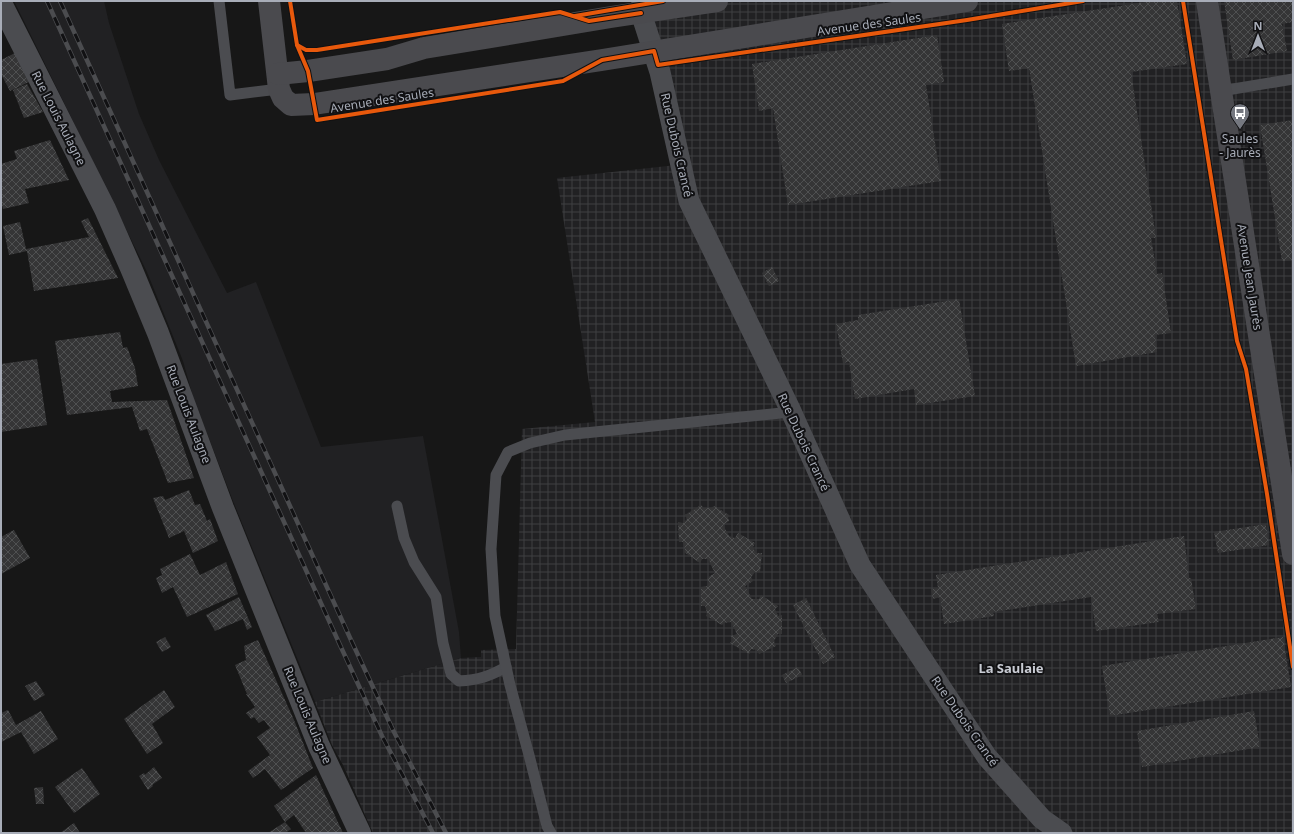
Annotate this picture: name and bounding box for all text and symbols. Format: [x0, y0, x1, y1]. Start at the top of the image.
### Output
street label: Avenue des Saules [816, 8, 922, 40]
north arrow [1238, 16, 1278, 56]
text: N [1254, 18, 1262, 33]
street label: Rue Louis Aulagne [28, 68, 90, 168]
street label: Avenue des Saules [329, 83, 435, 117]
street label: Rue Dubois Crancé [657, 91, 697, 199]
bus stop icon: Saules - Jaurès [1229, 102, 1251, 130]
place label: Saules - Jaurès [1219, 130, 1261, 161]
street label: Avenue Jean Jaurès [1233, 223, 1267, 332]
street label: Rue Louis Aulagne [162, 362, 216, 466]
street label: Rue Dubois Crancé [774, 390, 834, 494]
district label: La Saulaie [978, 659, 1044, 677]
street label: Rue Louis Aulagne [280, 664, 336, 766]
street label: Rue Dubois Crancé [927, 672, 1003, 770]

